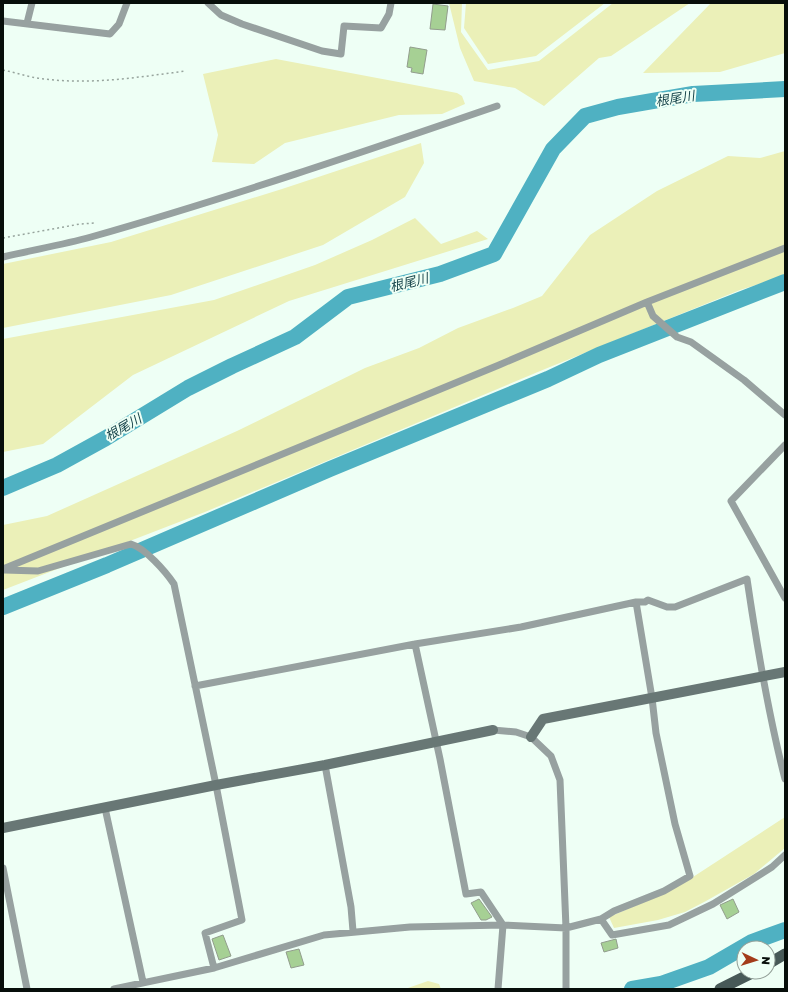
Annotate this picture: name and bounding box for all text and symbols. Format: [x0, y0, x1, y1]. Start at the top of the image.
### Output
water label: 根尾川 [654, 87, 697, 109]
water label: 根尾川 [388, 269, 432, 294]
water label: 根尾川 [102, 409, 146, 444]
north arrow [736, 940, 776, 980]
text: N [760, 956, 773, 965]

